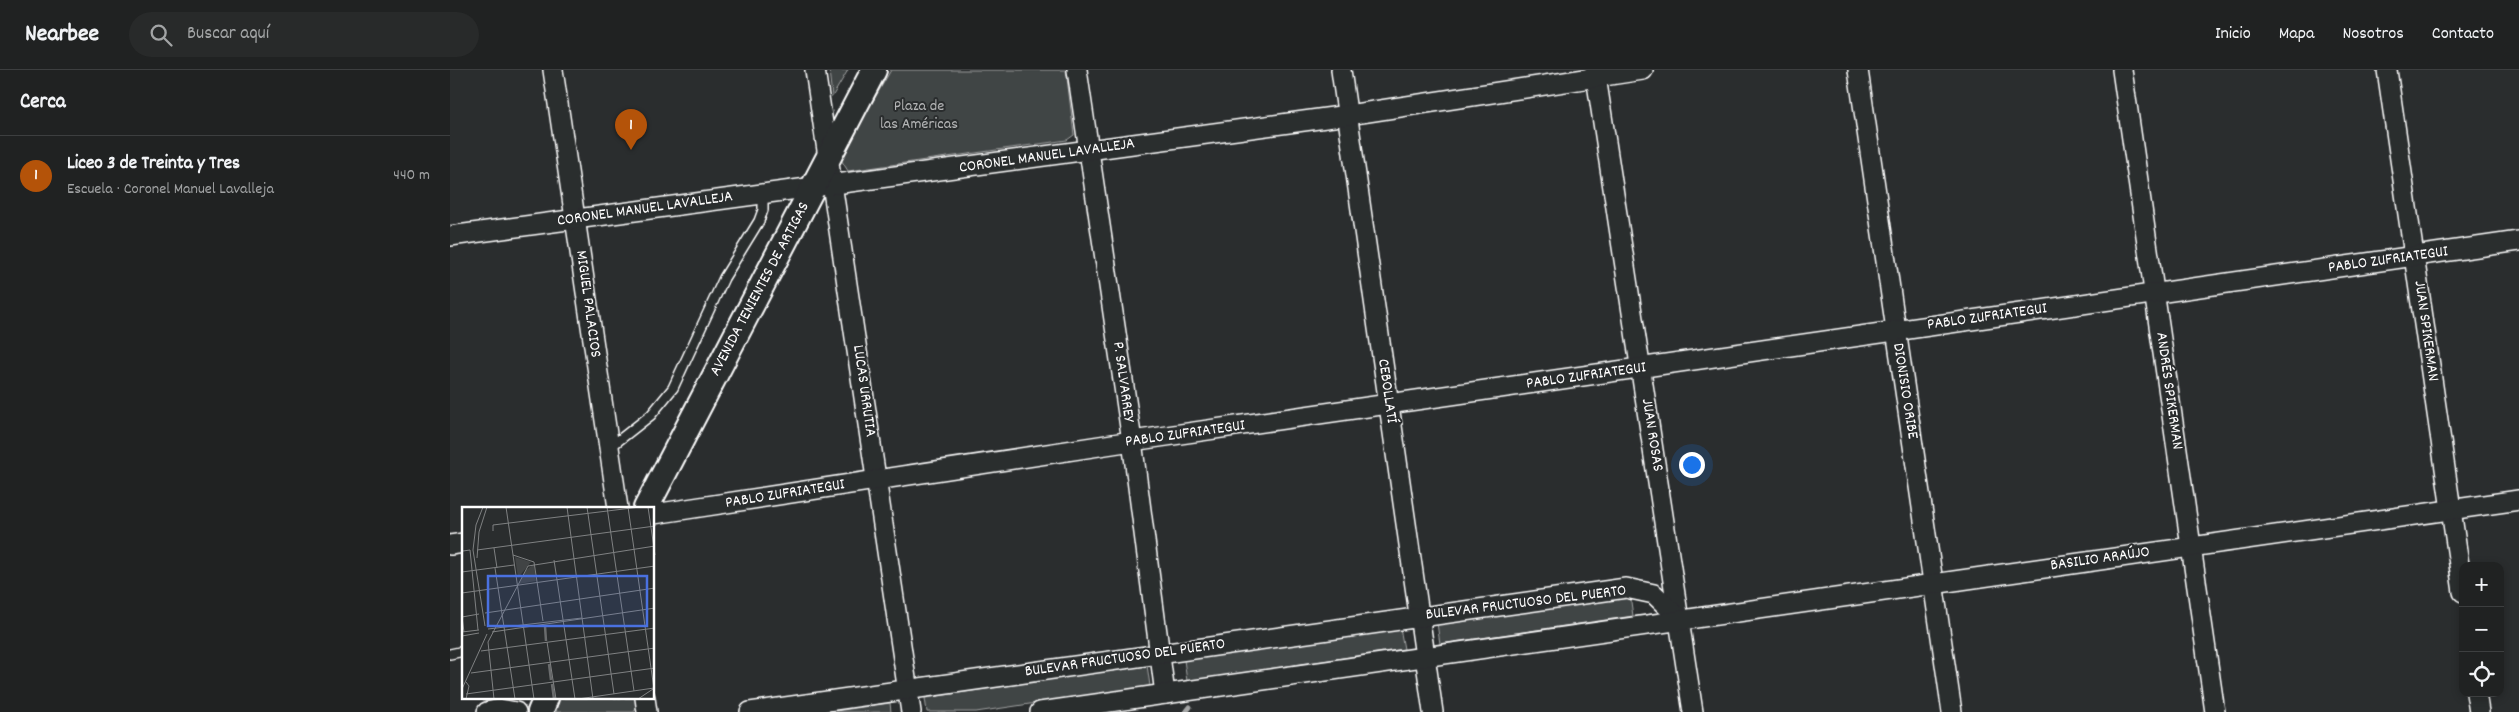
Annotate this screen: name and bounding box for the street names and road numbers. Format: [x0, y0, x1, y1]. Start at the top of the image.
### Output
street label: CORONEL MANUEL LAVALLEJA [958, 132, 1137, 180]
street label: CORONEL MANUEL LAVALLEJA [556, 185, 735, 233]
street label: AVENIDA TENIENTES DE ARTIGAS [704, 198, 816, 380]
street label: PABLO ZUFRIATEGUI [2327, 240, 2449, 280]
street label: MIGUEL PALACIOS [569, 249, 607, 359]
street label: JUAN SPIKERMAN [2408, 279, 2444, 383]
street label: PABLO ZUFRIATEGUI [1926, 297, 2048, 337]
street label: ANDRÉS SPIKERMAN [2149, 331, 2189, 451]
street label: P. SALVARREY [1106, 340, 1140, 425]
street label: DIONISIO ORIBE [1886, 341, 1924, 441]
street label: LUCAS URRUTIA [846, 343, 882, 439]
street label: PABLO ZUFRIATEGUI [1525, 356, 1647, 396]
street label: CEBOLLATÍ [1371, 357, 1403, 425]
street label: JUAN ROSAS [1635, 397, 1669, 473]
street label: PABLO ZUFRIATEGUI [1124, 414, 1246, 454]
street label: PABLO ZUFRIATEGUI [724, 473, 846, 515]
street label: BASILIO ARAÚJO [2049, 541, 2151, 577]
street label: BULEVAR FRUCTUOSO DEL PUERTO [1424, 579, 1628, 627]
street label: BULEVAR FRUCTUOSO DEL PUERTO [1023, 633, 1227, 683]

